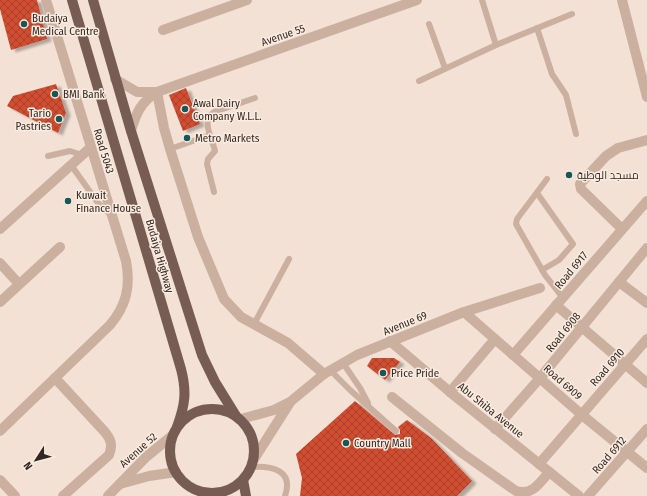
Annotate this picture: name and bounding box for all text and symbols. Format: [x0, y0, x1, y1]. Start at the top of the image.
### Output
place label: Budaiya Medical Centre [32, 12, 98, 38]
marker: Budaiya Medical Centre [19, 19, 29, 29]
street label: Avenue 55 [259, 22, 307, 49]
place label: BMI Bank [63, 88, 106, 101]
marker: BMI Bank [50, 89, 60, 99]
place label: Awal Dairy Company W.L.L. [193, 97, 262, 123]
marker: Awal Dairy Company W.L.L. [180, 104, 190, 114]
place label: Tario Pastries [15, 107, 51, 133]
marker: Tario Pastries [54, 114, 64, 124]
street label: Road 5043 [91, 127, 117, 175]
place label: Metro Markets [195, 132, 260, 145]
marker: Metro Markets [182, 133, 192, 143]
place label: مسجد الوطية [577, 169, 639, 182]
marker: مسجد الوطية [564, 170, 574, 180]
place label: Kuwait Finance House [76, 189, 141, 215]
marker: Kuwait Finance House [63, 196, 73, 206]
street label: Budaiya Highway [143, 218, 176, 295]
street label: Road 6917 [552, 249, 591, 292]
street label: Avenue 69 [381, 309, 429, 338]
street label: Road 6908 [543, 309, 584, 355]
street label: Road 6910 [587, 346, 628, 389]
street label: Road 6909 [541, 362, 585, 403]
place label: Price Pride [391, 367, 439, 380]
marker: Price Pride [378, 368, 388, 378]
street label: Abu Shiba Avenue [455, 380, 526, 441]
street label: Avenue 52 [117, 430, 160, 470]
street label: Road 6912 [590, 434, 629, 477]
place label: Country Mall [354, 437, 411, 450]
marker: Country Mall [341, 438, 351, 448]
north arrow [16, 440, 56, 480]
text: N [21, 459, 36, 472]

